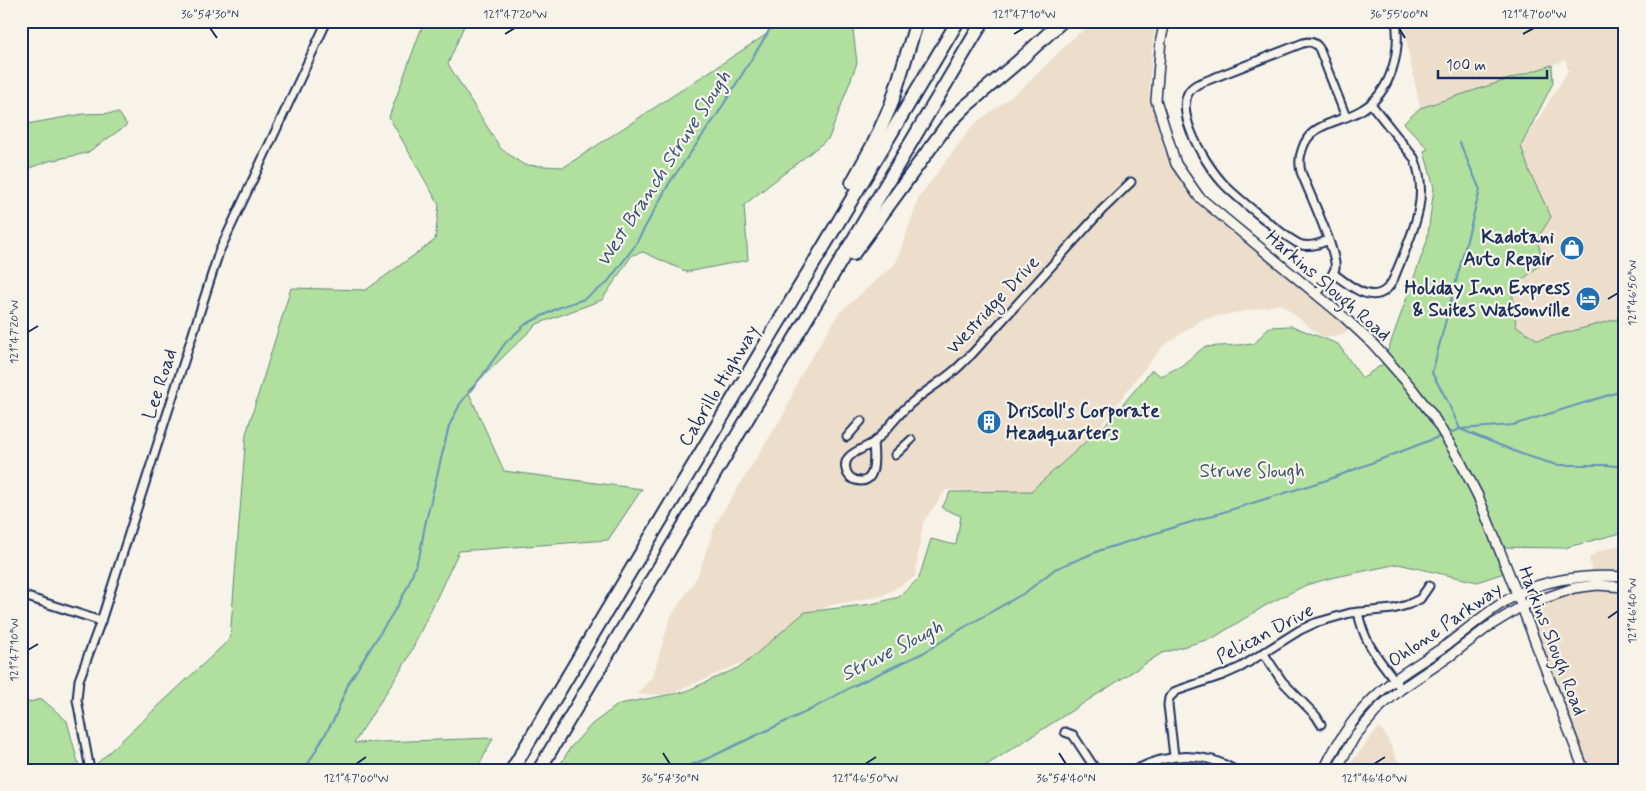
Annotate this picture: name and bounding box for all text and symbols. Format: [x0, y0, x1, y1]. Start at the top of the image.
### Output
text: 36°54'30"N [181, 7, 239, 23]
text: 121°47'20"W [483, 7, 547, 23]
text: 121°47'10"W [992, 7, 1056, 23]
text: 36°55'00"N [1370, 7, 1428, 23]
text: 121°47'00"W [1502, 7, 1567, 23]
scale bar [1438, 48, 1547, 80]
text: 100 m [1446, 56, 1486, 76]
water label: West Branch Struve Slough [590, 66, 738, 272]
street label: Harkins Slough Road [1258, 225, 1396, 349]
place label: Kadotani Auto Repair [1463, 225, 1554, 272]
shop icon: Kadotani Auto Repair [1559, 235, 1585, 261]
street label: Westridge Drive [941, 250, 1047, 361]
text: 121°46'50"W [1625, 260, 1641, 326]
place label: Holiday Inn Express & Suites Watsonville [1404, 276, 1571, 323]
hotel icon: Holiday Inn Express & Suites Watsonville [1575, 286, 1601, 312]
text: 121°47'20"W [7, 300, 23, 364]
street label: Cabrillo Highway [673, 321, 766, 452]
street label: Lee Road [137, 346, 183, 422]
place label: Driscoll's Corporate Headquarters [1006, 399, 1160, 447]
building icon: Driscoll's Corporate Headquarters [976, 409, 1002, 435]
park label: Struve Slough [1199, 459, 1305, 485]
street label: Harkins Slough Road [1509, 563, 1592, 720]
street label: Ohlone Parkway [1383, 576, 1507, 674]
text: 121°46'40"W [1625, 578, 1641, 644]
street label: Pelican Drive [1212, 598, 1318, 670]
water label: Struve Slough [837, 614, 947, 688]
text: 121°47'10"W [7, 618, 23, 682]
text: 121°47'00"W [324, 771, 389, 787]
text: 36°54'30"N [641, 771, 699, 787]
text: 121°46'50"W [832, 771, 898, 787]
text: 36°54'40"N [1036, 771, 1096, 787]
text: 121°46'40"W [1341, 771, 1407, 787]

